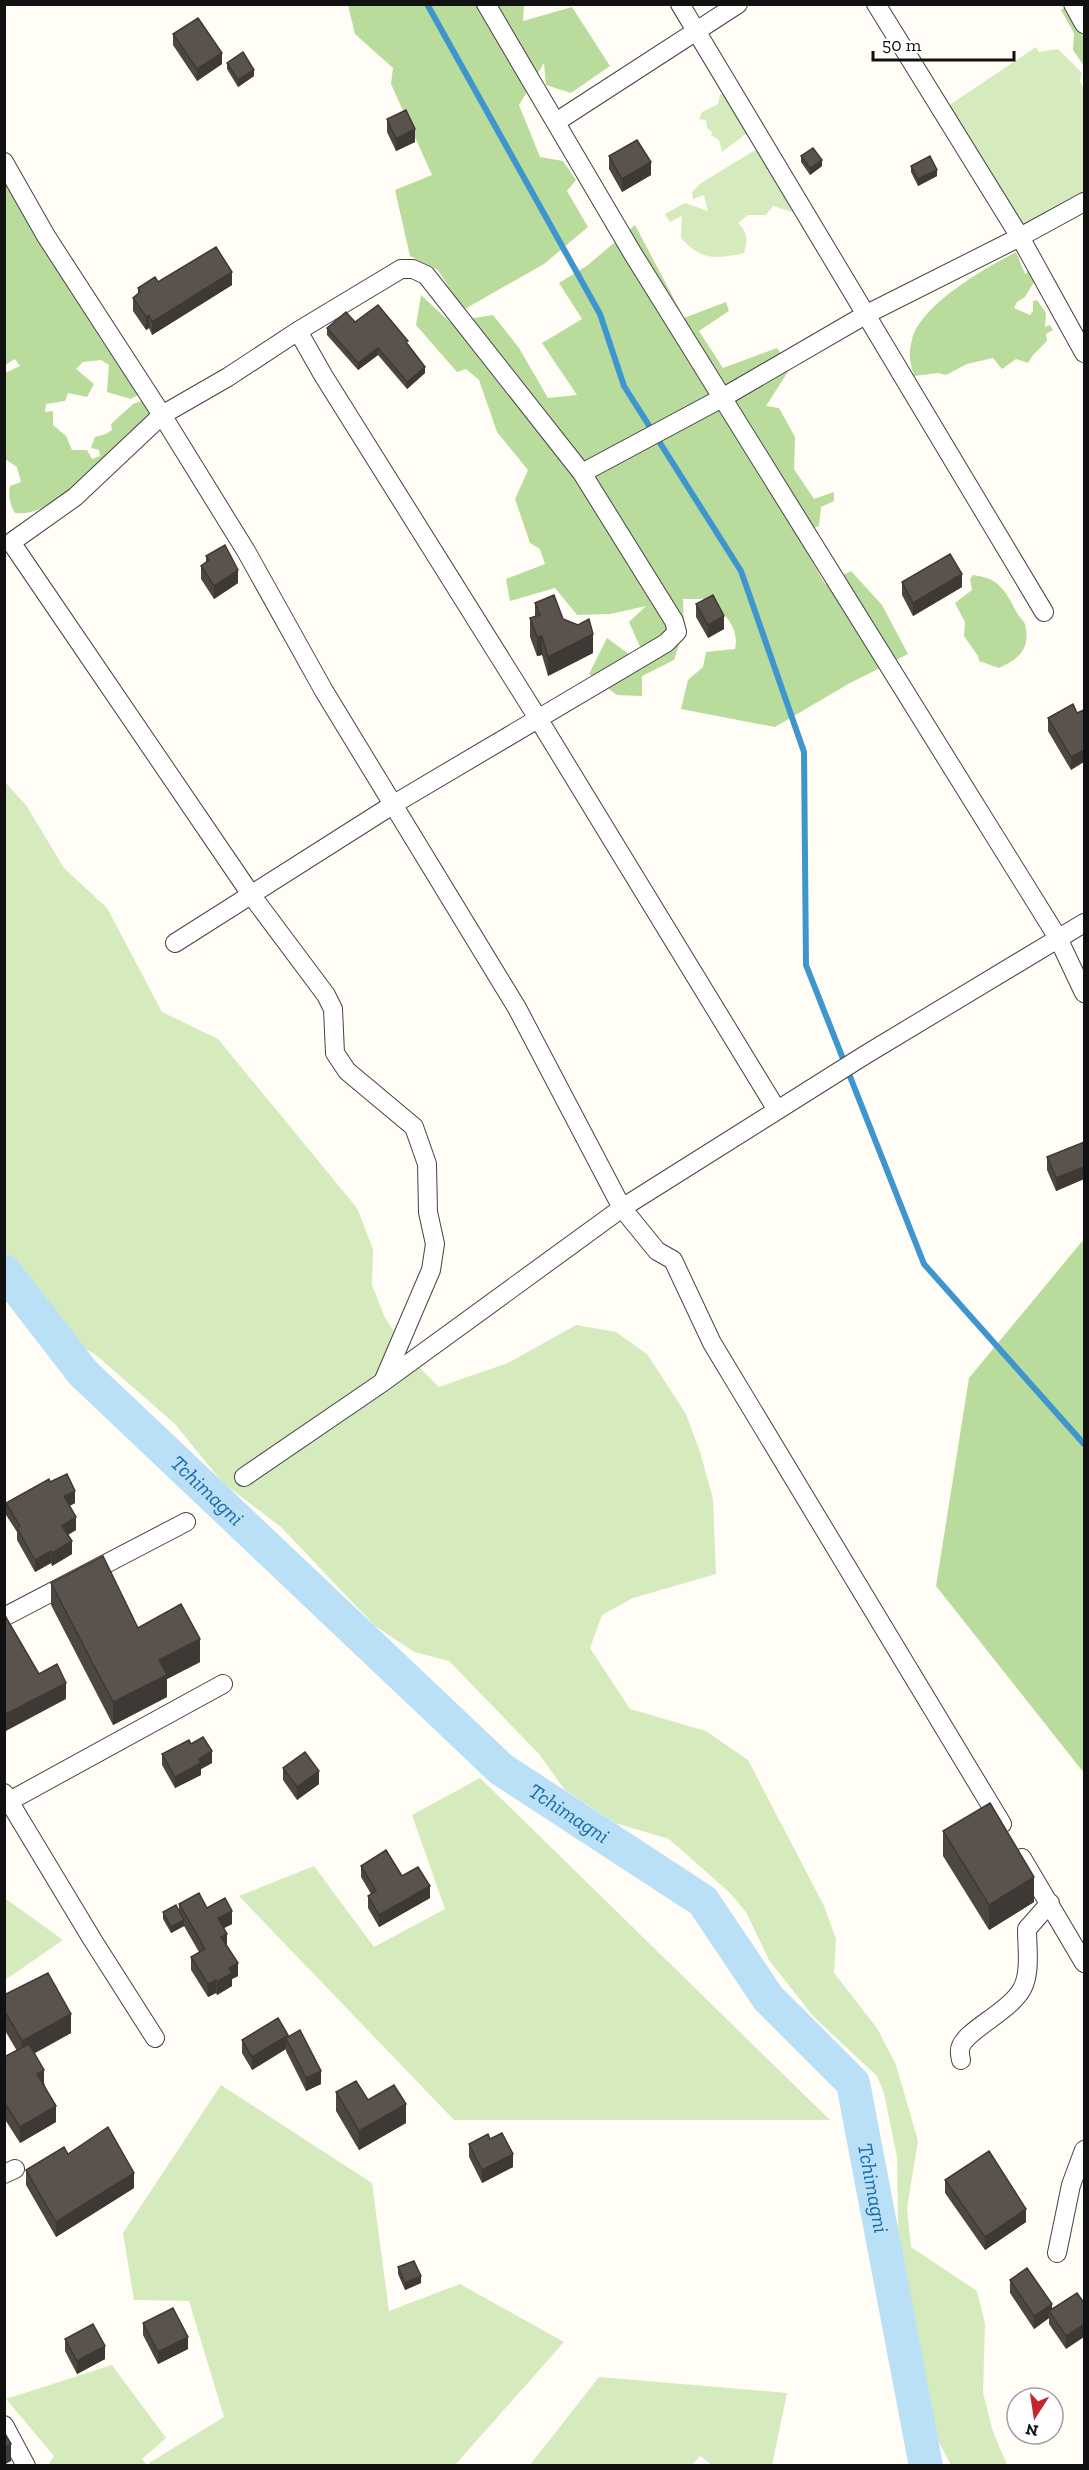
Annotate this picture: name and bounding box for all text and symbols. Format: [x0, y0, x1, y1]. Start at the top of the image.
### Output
scale bar [873, 24, 1014, 62]
text: 50 m [882, 34, 922, 56]
water label: Tchimagni [166, 1450, 249, 1531]
water label: Tchimagni [524, 1778, 614, 1848]
water label: Tchimagni [853, 2141, 894, 2235]
north arrow [1005, 2386, 1065, 2446]
text: N [1024, 2420, 1040, 2441]

